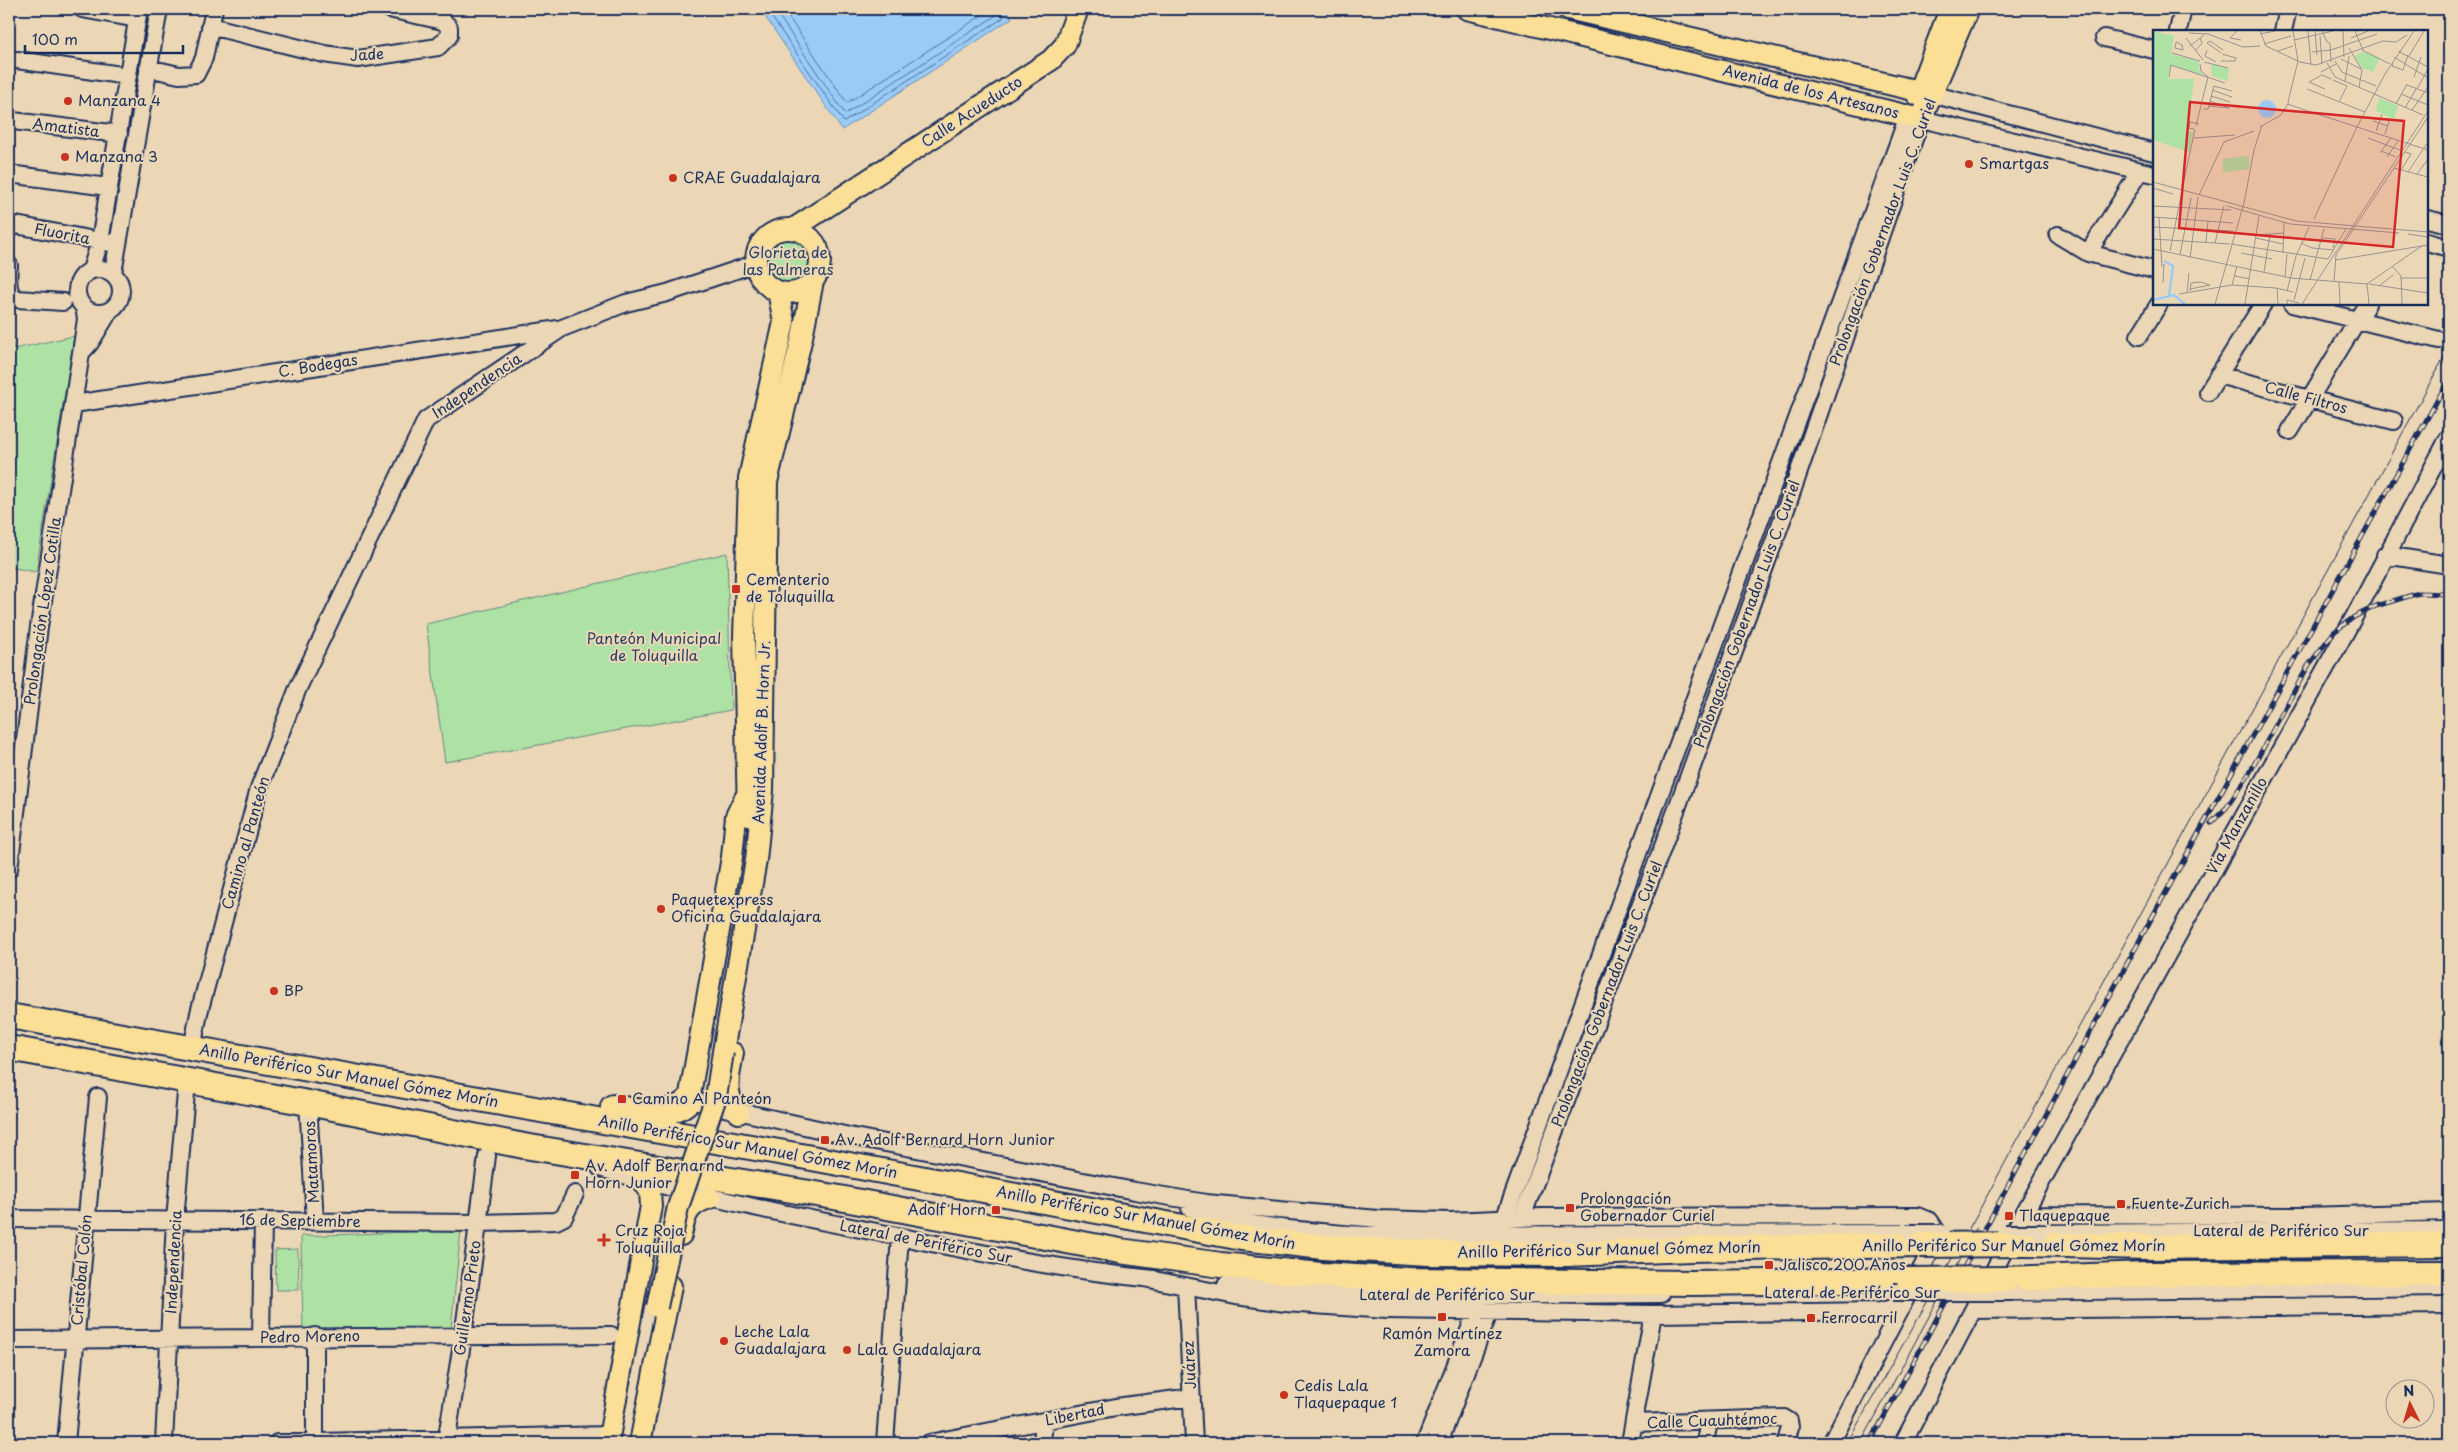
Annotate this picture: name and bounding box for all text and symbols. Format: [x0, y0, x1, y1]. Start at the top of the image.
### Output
scale bar [25, 22, 182, 54]
text: 100 m [32, 27, 78, 50]
inset map [2153, 30, 2428, 305]
street label: Jade [349, 41, 384, 66]
street label: Avenida de los Artesanos [1721, 58, 1902, 124]
street label: Calle Acueducto [916, 69, 1026, 152]
place label: Manzana 4 [78, 88, 161, 111]
marker: Manzana 4 [62, 95, 74, 107]
street label: Prolongación Gobernador Luis C. Curiel [1822, 95, 1941, 368]
street label: Amatista [31, 111, 102, 142]
place label: Manzana 3 [75, 144, 158, 167]
marker: Manzana 3 [59, 151, 71, 163]
place label: Smartgas [1979, 151, 2049, 174]
marker: Smartgas [1963, 158, 1975, 170]
place label: CRAE Guadalajara [683, 165, 821, 188]
marker: CRAE Guadalajara [667, 172, 679, 184]
street label: Fluorita [32, 216, 93, 249]
park label: Glorieta de las Palmeras [742, 240, 834, 280]
street label: Independencia [427, 346, 526, 423]
street label: C. Bodegas [277, 347, 359, 382]
street label: Calle Filtros [2262, 374, 2350, 419]
street label: Prolongación Gobernador Luis C. Curiel [1686, 477, 1805, 750]
street label: Prolongación López Cotilla [17, 515, 66, 706]
place label: Cementerio de Toluquilla [746, 567, 835, 607]
marker: Cementerio de Toluquilla [730, 583, 742, 595]
park label: Panteón Municipal de Toluquilla [587, 626, 721, 666]
street label: Avenida Adolf B. Horn Jr. [746, 640, 775, 824]
street label: Via Manzanillo [2199, 772, 2272, 878]
street label: Camino al Panteón [215, 773, 275, 912]
street label: Prolongación Gobernador Luis C. Curiel [1544, 857, 1667, 1130]
place label: Paquetexpress Oficina Guadalajara [671, 887, 822, 927]
marker: Paquetexpress Oficina Guadalajara [655, 903, 667, 915]
place label: BP [284, 978, 303, 1001]
marker: BP [268, 985, 280, 997]
street label: Anillo Periférico Sur Manuel Gómez Morín [198, 1037, 501, 1112]
place label: Camino Al Panteón [632, 1086, 772, 1109]
marker: Camino Al Panteón [616, 1093, 628, 1105]
street label: Anillo Periférico Sur Manuel Gómez Morín [597, 1108, 900, 1183]
street label: Matamoros [297, 1120, 324, 1204]
place label: Av. Adolf Bernard Horn Junior [835, 1127, 1055, 1150]
marker: Av. Adolf Bernard Horn Junior [819, 1134, 831, 1146]
place label: Av. Adolf Bernarnd Horn Junior [585, 1153, 724, 1193]
marker: Av. Adolf Bernarnd Horn Junior [569, 1169, 581, 1181]
street label: Anillo Periférico Sur Manuel Gómez Morín [995, 1179, 1298, 1254]
place label: Prolongación Gobernador Curiel [1580, 1186, 1715, 1226]
place label: Fuente Zurich [2131, 1191, 2230, 1214]
place label: Adolf Horn [908, 1197, 986, 1220]
marker: Fuente Zurich [2115, 1198, 2127, 1210]
marker: Prolongación Gobernador Curiel [1564, 1202, 1576, 1214]
place label: Tlaquepaque [2019, 1203, 2110, 1226]
marker: Adolf Horn [990, 1204, 1002, 1216]
street label: 16 de Septiembre [239, 1207, 361, 1232]
street label: Independencia [158, 1209, 187, 1314]
marker: Tlaquepaque [2003, 1210, 2015, 1222]
street label: Cristóbal Colón [64, 1213, 97, 1327]
street label: Lateral de Periférico Sur [838, 1213, 1015, 1269]
place label: Cruz Roja Toluquilla [615, 1218, 685, 1258]
street label: Lateral de Periférico Sur [2193, 1218, 2369, 1241]
marker: Cruz Roja Toluquilla [597, 1233, 611, 1247]
street label: Anillo Periférico Sur Manuel Gómez Morín [1862, 1233, 2166, 1256]
street label: Anillo Periférico Sur Manuel Gómez Morín [1457, 1234, 1761, 1263]
street label: Guillermo Prieto [447, 1239, 486, 1357]
place label: Jalisco 200 Años [1779, 1252, 1906, 1275]
marker: Jalisco 200 Años [1763, 1259, 1775, 1271]
street label: Lateral de Periférico Sur [1764, 1280, 1940, 1303]
street label: Lateral de Periférico Sur [1359, 1282, 1535, 1305]
place label: Ferrocarril [1821, 1305, 1898, 1328]
marker: Ramón Martínez Zamora [1436, 1311, 1448, 1323]
marker: Ferrocarril [1805, 1312, 1817, 1324]
place label: Leche Lala Guadalajara [734, 1319, 827, 1359]
place label: Ramón Martínez Zamora [1382, 1321, 1502, 1361]
street label: Pedro Moreno [260, 1323, 360, 1348]
marker: Leche Lala Guadalajara [718, 1335, 730, 1347]
place label: Lala Guadalajara [857, 1337, 982, 1360]
street label: Juárez [1176, 1340, 1201, 1390]
marker: Lala Guadalajara [841, 1344, 853, 1356]
place label: Cedis Lala Tlaquepaque 1 [1294, 1373, 1397, 1413]
north arrow [2386, 1380, 2436, 1430]
text: N [2402, 1380, 2415, 1401]
marker: Cedis Lala Tlaquepaque 1 [1278, 1389, 1290, 1401]
street label: Libertad [1043, 1396, 1106, 1431]
street label: Calle Cuauhtémoc [1646, 1406, 1777, 1433]

